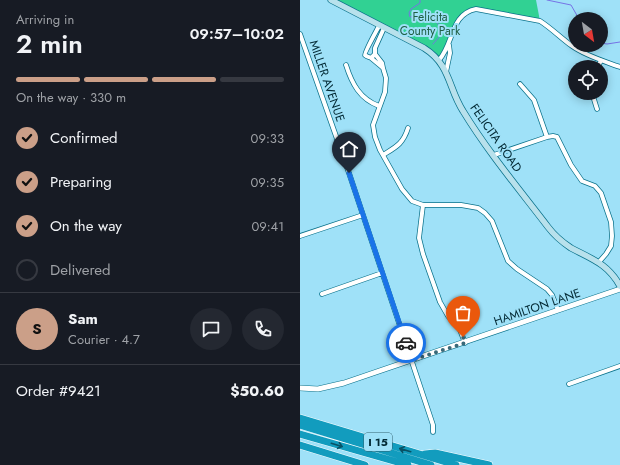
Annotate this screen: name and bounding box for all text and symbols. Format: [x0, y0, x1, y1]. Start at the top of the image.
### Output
park label: Felicita County Park [400, 8, 461, 40]
text: Arriving in [16, 10, 74, 29]
north arrow [568, 12, 608, 52]
map controls [568, 12, 608, 100]
text: 09:57–10:02 [190, 23, 284, 45]
text: 2 min [16, 25, 83, 63]
street label: MILLER AVENUE [305, 38, 349, 124]
button: locate [568, 60, 608, 100]
text: On the way · 330 m [16, 88, 126, 107]
street label: FELICITA ROAD [466, 100, 526, 176]
icon: check [16, 127, 38, 149]
text: Confirmed [50, 127, 118, 149]
text: 09:33 [251, 129, 284, 148]
pin [332, 132, 366, 173]
icon: home [338, 138, 360, 160]
icon: check [16, 171, 38, 193]
text: Preparing [50, 171, 112, 193]
text: 09:35 [250, 173, 284, 192]
icon: check [16, 215, 38, 237]
text: On the way [50, 215, 122, 237]
text: 09:41 [251, 217, 284, 236]
text: Delivered [50, 259, 111, 281]
street label: HAMILTON LANE [491, 284, 583, 330]
pin [446, 296, 480, 337]
icon: bag [452, 302, 474, 324]
text: Sam [68, 308, 98, 330]
button: chat [190, 308, 232, 350]
button: phone [242, 308, 284, 350]
text: S [32, 318, 42, 340]
courier [386, 323, 426, 363]
text: Courier · 4.7 [68, 330, 140, 349]
icon: car [395, 332, 417, 354]
text: Order #9421 [16, 380, 101, 402]
text: $50.60 [230, 380, 284, 402]
road number: I 15 [364, 433, 392, 451]
one-way arrow [331, 442, 344, 449]
one-way arrow [399, 446, 412, 453]

